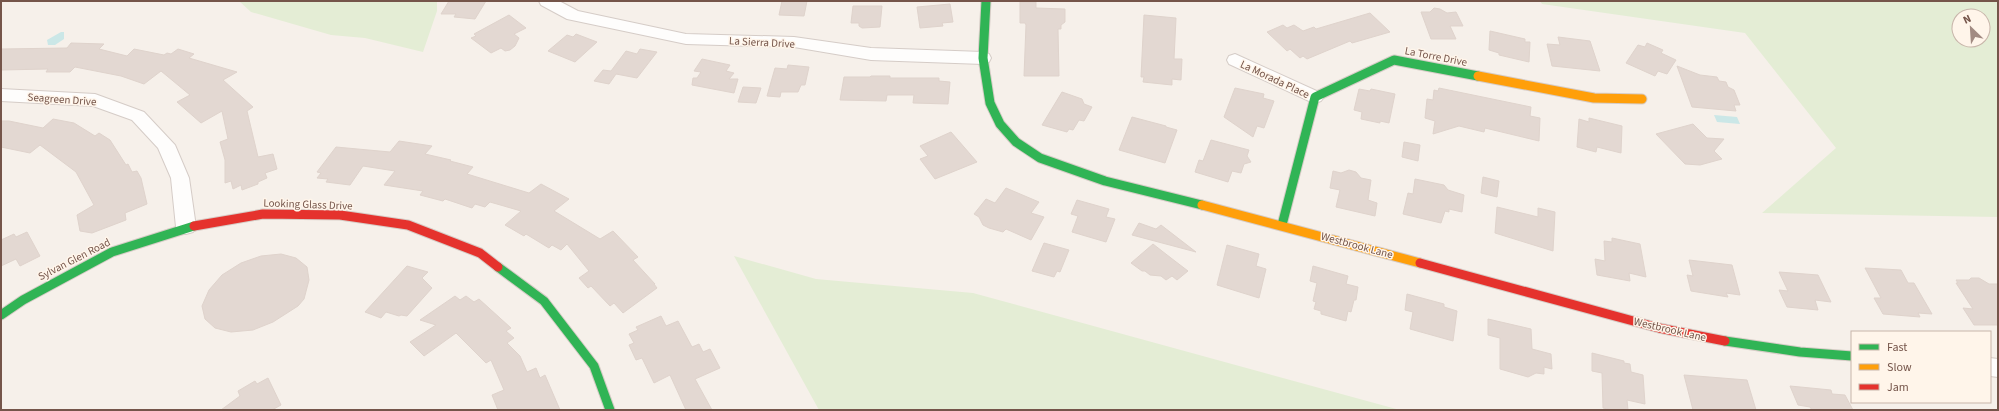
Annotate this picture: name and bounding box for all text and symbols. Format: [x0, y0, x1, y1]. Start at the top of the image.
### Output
north arrow [1951, 8, 1991, 48]
text: N [1960, 11, 1973, 28]
street label: La Sierra Drive [729, 33, 796, 52]
street label: La Torre Drive [1403, 43, 1469, 70]
street label: La Morada Place [1238, 57, 1312, 102]
street label: Seagreen Drive [27, 90, 97, 109]
street label: Looking Glass Drive [263, 195, 353, 214]
street label: Westbrook Lane [1319, 229, 1395, 262]
street label: Sylvan Glen Road [35, 235, 113, 284]
street label: Westbrook Lane [1632, 314, 1708, 345]
legend [1851, 331, 1991, 403]
text: Fast [1887, 339, 1907, 356]
text: Slow [1887, 359, 1912, 376]
text: Jam [1887, 379, 1909, 396]

